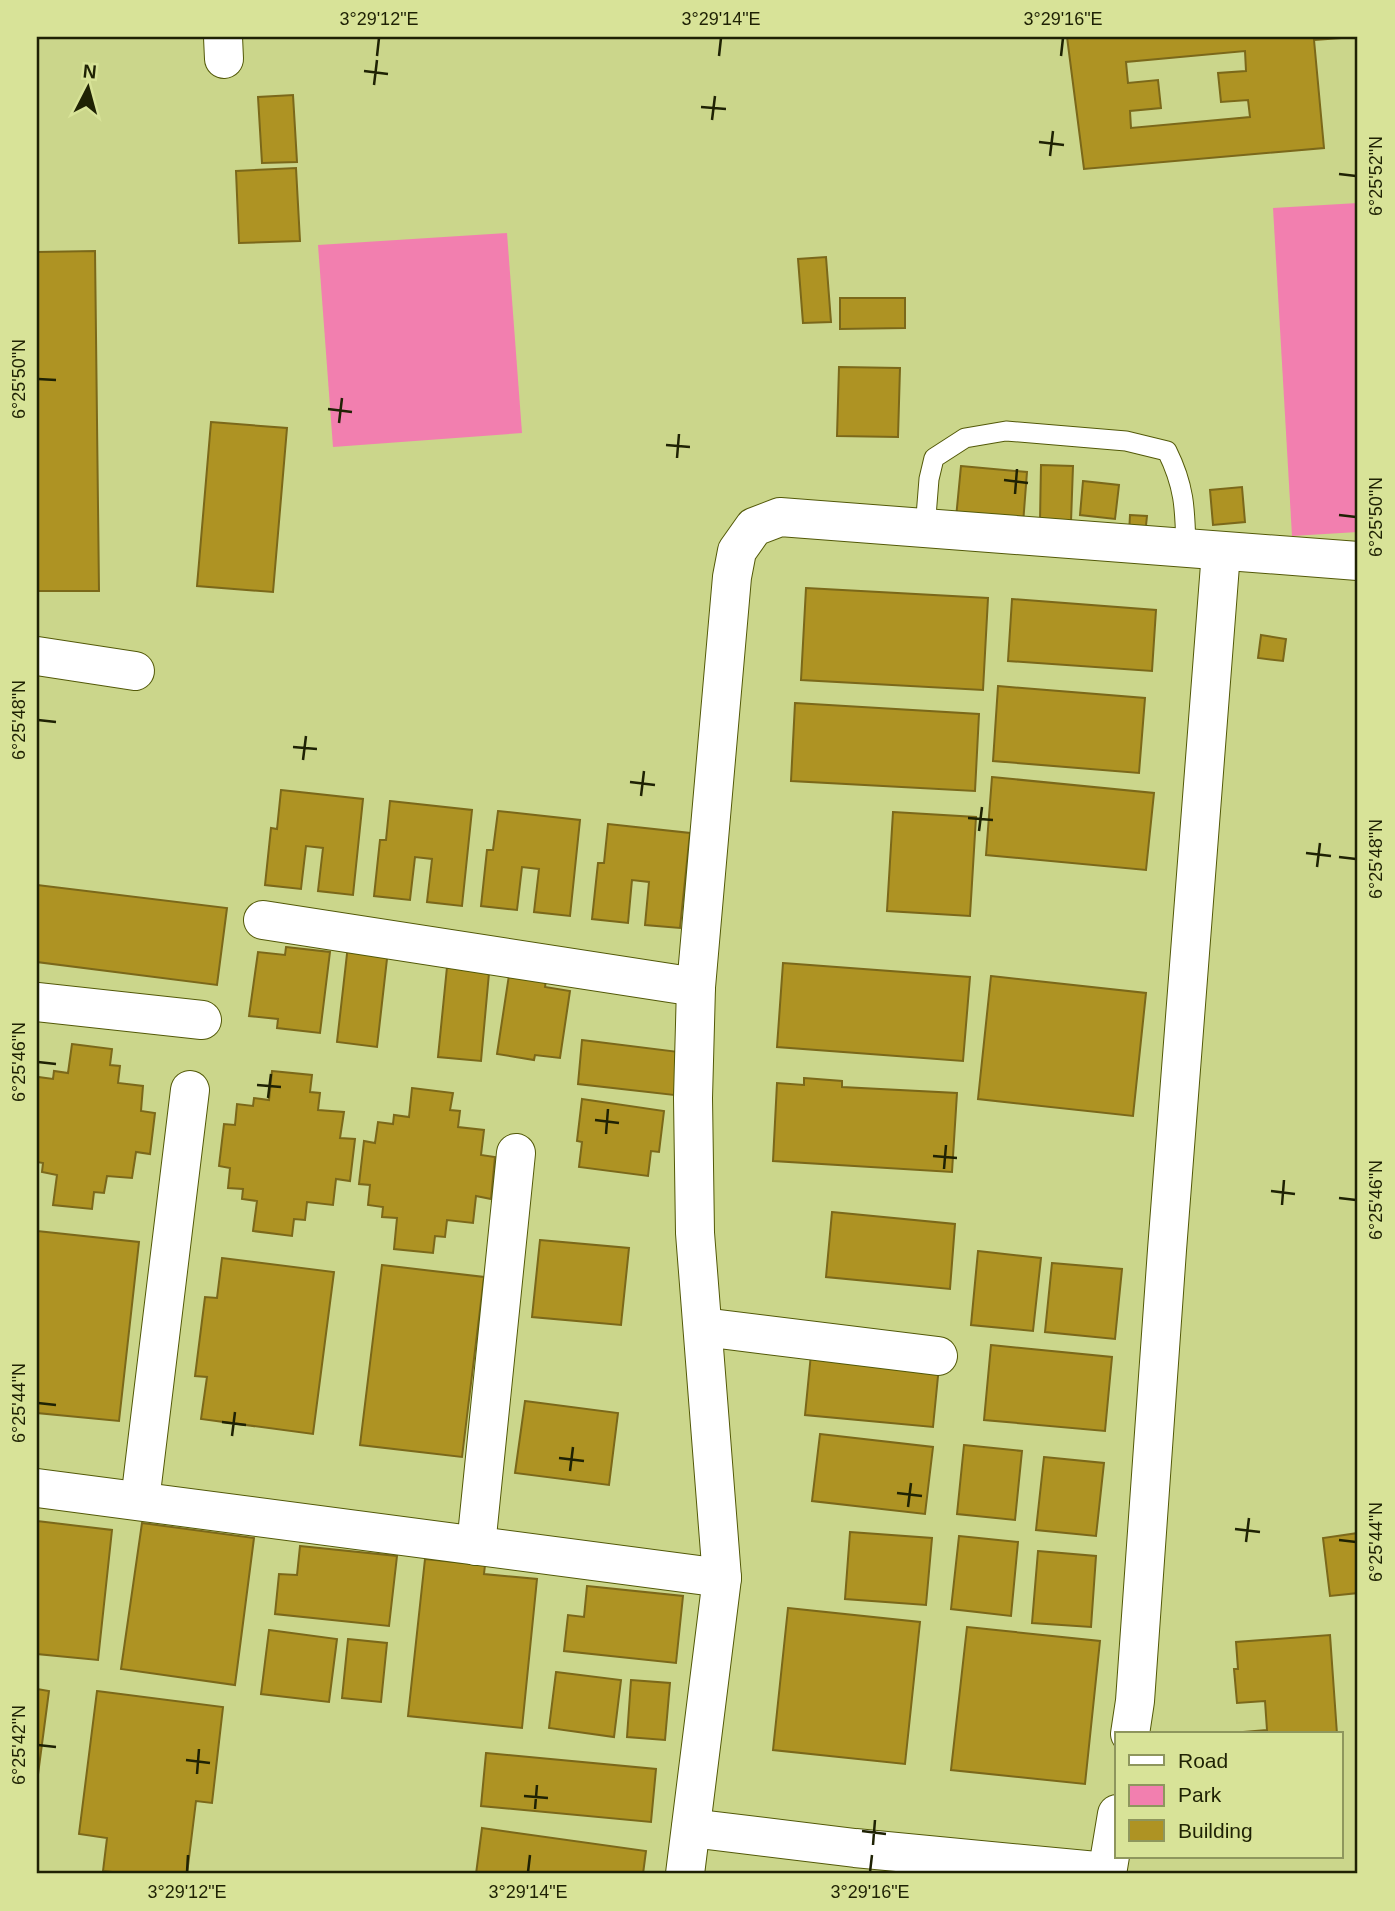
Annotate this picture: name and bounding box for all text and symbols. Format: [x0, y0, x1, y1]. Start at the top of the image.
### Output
text: 3°29'12"E [339, 9, 419, 29]
text: 3°29'14"E [681, 9, 761, 29]
text: 3°29'16"E [1023, 9, 1103, 29]
north arrow [52, 52, 122, 122]
text: N [82, 60, 98, 83]
text: 6°25'52"N [1366, 136, 1386, 216]
text: 6°25'50"N [9, 339, 29, 419]
text: 6°25'50"N [1366, 477, 1386, 557]
text: 6°25'48"N [9, 680, 29, 760]
text: 6°25'48"N [1366, 819, 1386, 899]
text: 6°25'46"N [9, 1022, 29, 1102]
text: 6°25'46"N [1366, 1160, 1386, 1240]
text: 6°25'44"N [9, 1363, 29, 1443]
text: 6°25'44"N [1366, 1502, 1386, 1582]
text: 6°25'42"N [9, 1705, 29, 1785]
legend [1115, 1732, 1342, 1858]
text: Road [1178, 1749, 1228, 1772]
text: Park [1178, 1783, 1222, 1806]
text: Building [1178, 1819, 1253, 1842]
text: 3°29'12"E [147, 1882, 227, 1902]
text: 3°29'14"E [488, 1882, 568, 1902]
text: 3°29'16"E [830, 1882, 910, 1902]

